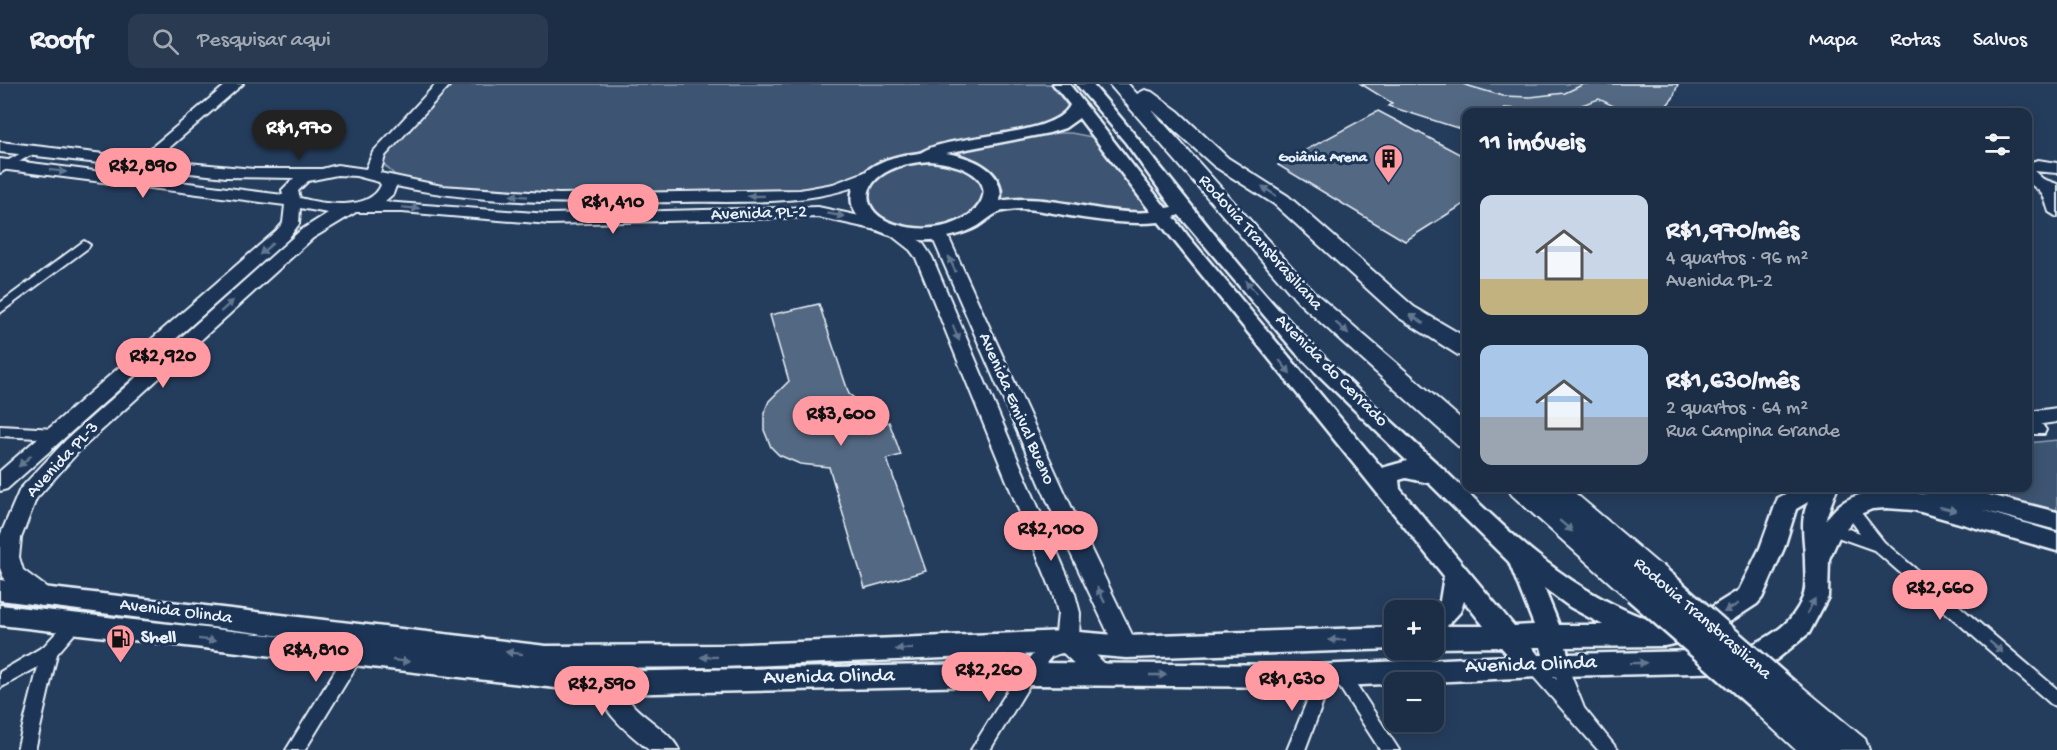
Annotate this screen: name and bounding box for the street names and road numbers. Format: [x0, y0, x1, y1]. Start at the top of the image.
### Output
street label: Rodovia Transbrasiliana [1193, 171, 1327, 316]
street label: Avenida PL-2 [711, 202, 808, 226]
street label: Avenida do Cerrado [1270, 310, 1392, 432]
street label: Avenida Emival Bueno [973, 330, 1059, 488]
street label: Avenida PL-3 [22, 418, 104, 502]
street label: Rodovia Transbrasiliana [1629, 553, 1776, 685]
street label: Avenida Olinda [119, 595, 234, 629]
street label: Avenida Olinda [1465, 651, 1599, 681]
street label: Avenida Olinda [763, 664, 896, 692]

